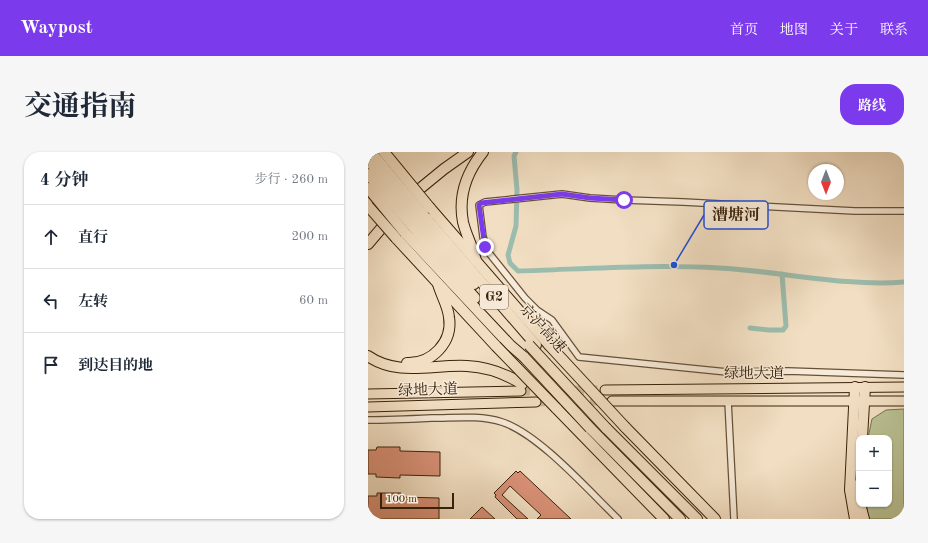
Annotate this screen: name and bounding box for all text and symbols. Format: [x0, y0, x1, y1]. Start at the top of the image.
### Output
text: Waypost [20, 19, 93, 38]
text: 首页 [730, 23, 758, 37]
text: 地图 [780, 23, 808, 37]
text: 关于 [830, 23, 858, 37]
text: 联系 [880, 23, 908, 37]
button: 路线 [840, 84, 904, 125]
text: 交通指南 [24, 94, 136, 122]
north arrow [808, 164, 844, 200]
text: 4 分钟 [40, 172, 89, 189]
text: 步行 · 260 m [254, 173, 328, 186]
route start [615, 191, 633, 209]
callout: 漕塘河 [704, 201, 768, 229]
text: 漕塘河 [712, 205, 760, 224]
icon: ahead [40, 226, 62, 248]
text: 200 m [291, 230, 328, 243]
text: 直行 [78, 231, 108, 246]
route end [476, 238, 494, 256]
road number: G2 [480, 285, 508, 309]
icon: left [40, 290, 62, 312]
text: 60 m [299, 294, 328, 307]
text: 左转 [78, 295, 108, 310]
street label: 京沪高速 [516, 300, 569, 356]
icon: arrive [40, 354, 62, 376]
text: 到达目的地 [78, 359, 153, 374]
street label: 绿地大道 [724, 365, 784, 382]
street label: 绿地大道 [398, 380, 458, 400]
map controls [856, 435, 892, 507]
button: + [856, 435, 892, 471]
button: − [856, 471, 892, 507]
scale bar [380, 491, 454, 510]
text: 100 m [386, 494, 417, 505]

